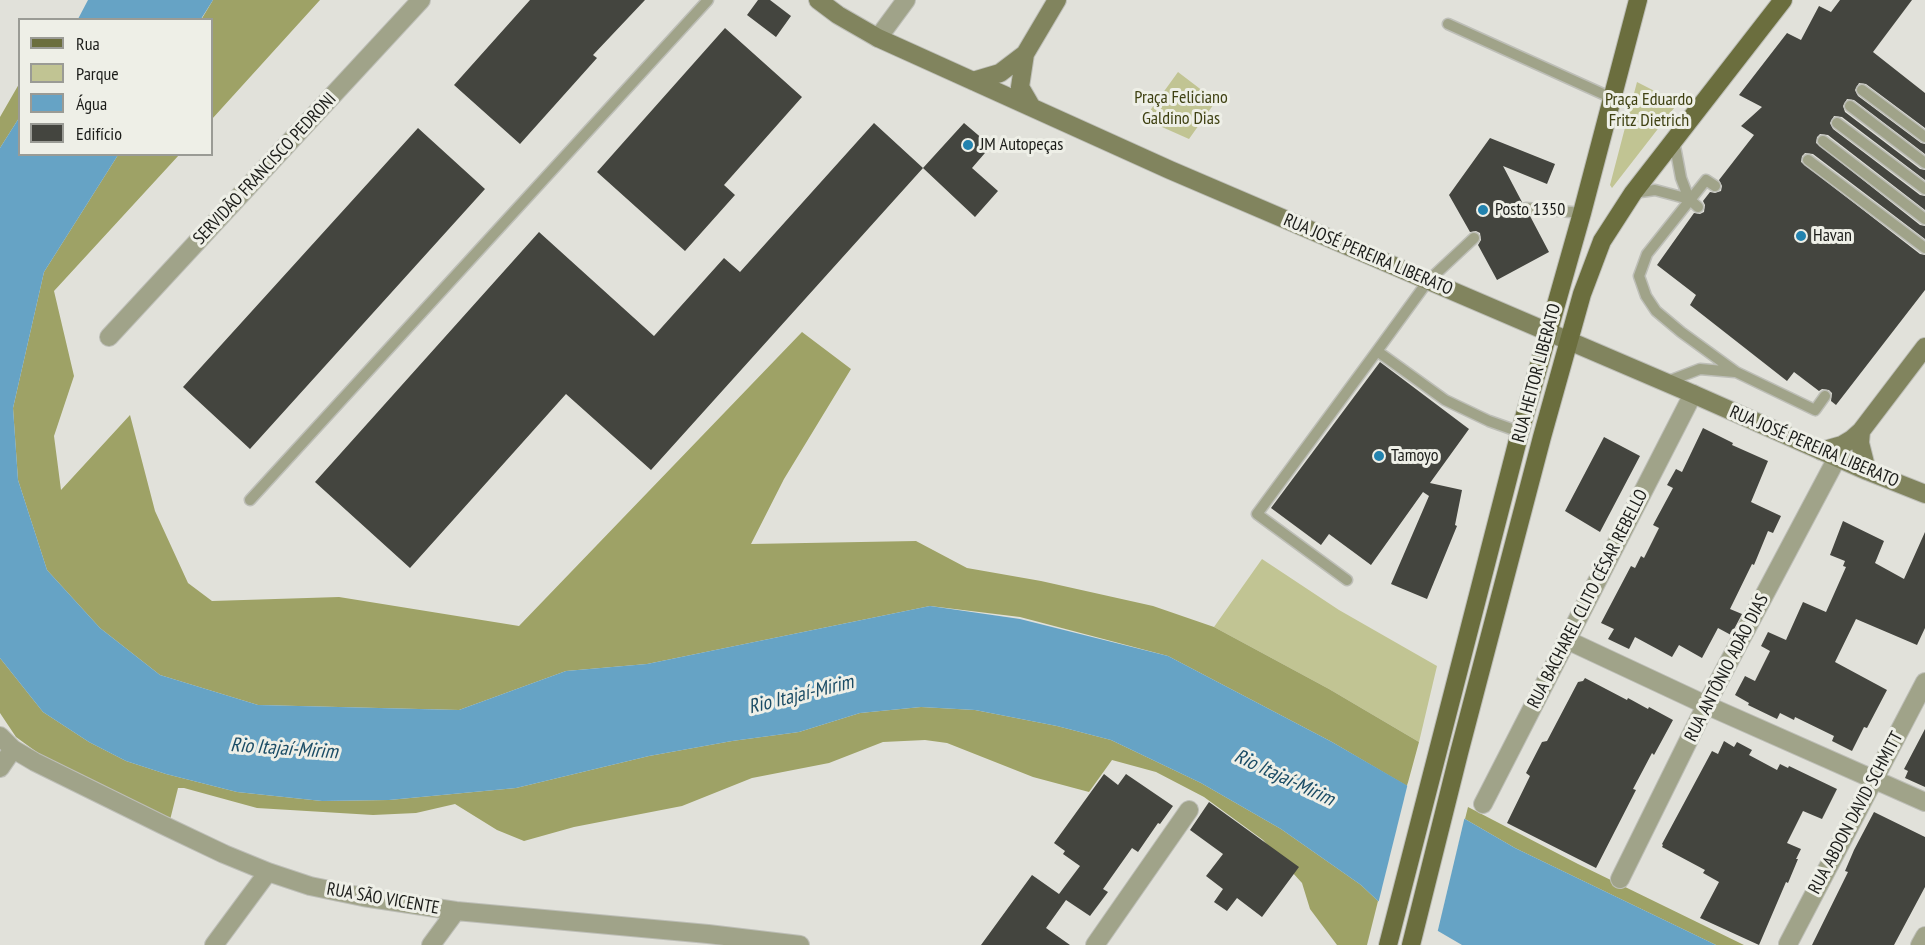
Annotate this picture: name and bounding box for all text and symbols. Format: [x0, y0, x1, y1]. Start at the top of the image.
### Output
legend [18, 18, 213, 156]
text: Rua [76, 32, 100, 55]
text: Parque [76, 62, 119, 85]
park label: Praça Feliciano Galdino Dias [1134, 87, 1228, 130]
street label: SERVIDÃO FRANCISCO PEDRONI [189, 89, 341, 249]
park label: Praça Eduardo Fritz Dietrich [1605, 89, 1693, 132]
text: Água [76, 92, 107, 115]
text: Edifício [76, 122, 122, 145]
place label: JM Autopeças [980, 134, 1063, 156]
marker: JM Autopeças [961, 138, 975, 152]
place label: Posto 1350 [1495, 199, 1565, 221]
marker: Posto 1350 [1476, 203, 1490, 217]
street label: RUA JOSÉ PEREIRA LIBERATO [1280, 210, 1456, 300]
place label: Havan [1813, 225, 1852, 247]
marker: Havan [1794, 229, 1808, 243]
street label: RUA HEITOR LIBERATO [1508, 301, 1566, 445]
street label: RUA JOSÉ PEREIRA LIBERATO [1726, 402, 1902, 492]
place label: Tamoyo [1391, 445, 1439, 467]
marker: Tamoyo [1372, 449, 1386, 463]
street label: RUA BACHAREL CLITO CÉSAR REBELLO [1523, 486, 1653, 712]
street label: RUA ANTÔNIO ADÃO DIAS [1680, 591, 1774, 745]
water label: Rio Itajaí-Mirim [746, 670, 856, 720]
street label: RUA ABDON DAVID SCHMITT [1804, 728, 1908, 898]
water label: Rio Itajaí-Mirim [230, 733, 338, 765]
water label: Rio Itajaí-Mirim [1230, 744, 1338, 812]
street label: RUA SÃO VICENTE [325, 878, 441, 920]

